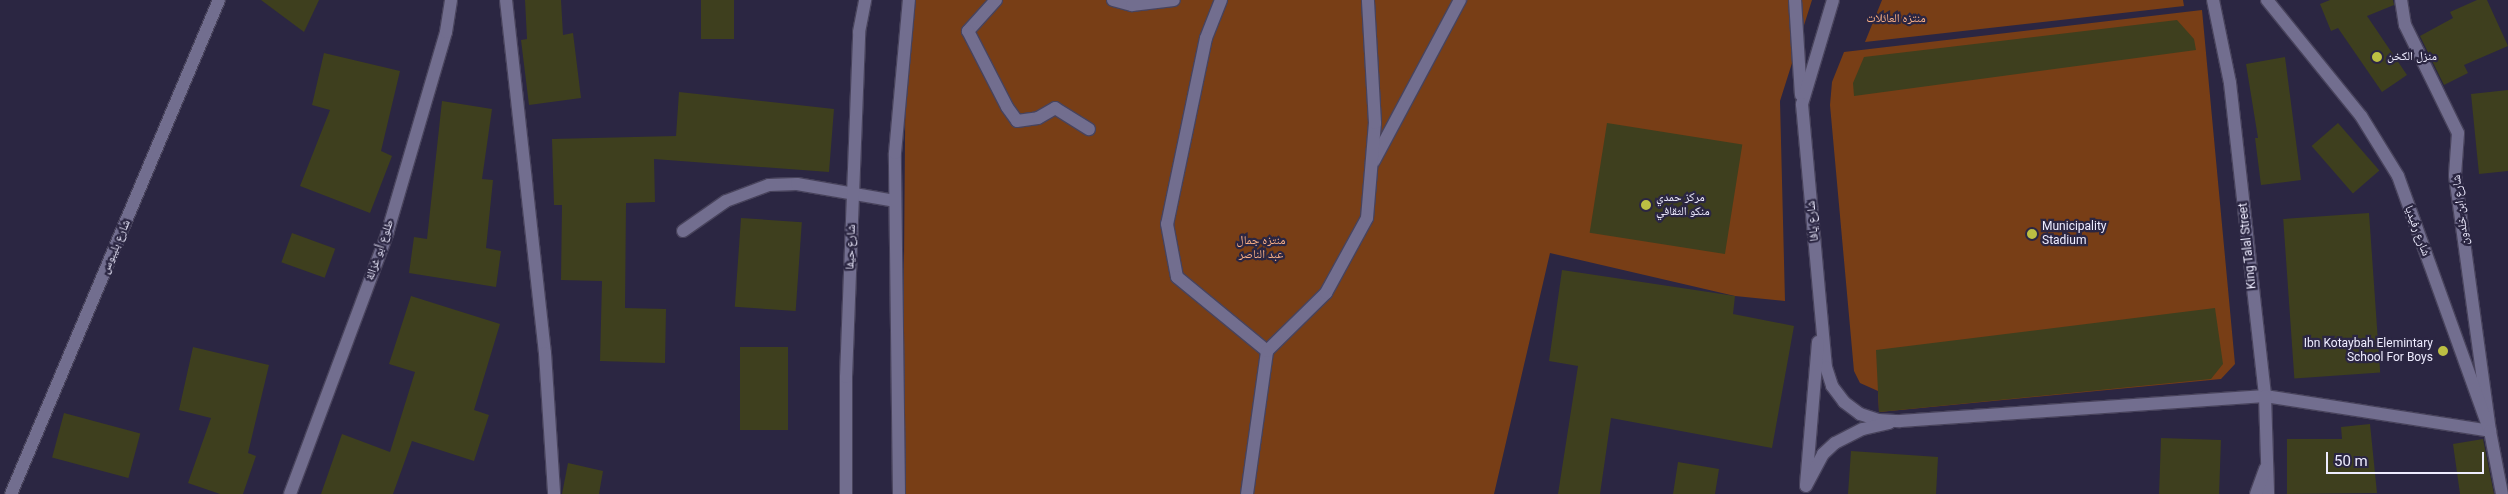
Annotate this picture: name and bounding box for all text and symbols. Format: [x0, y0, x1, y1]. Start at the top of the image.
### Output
park label: منتزه العائلات [1866, 12, 1926, 26]
place label: منزل الكخن [2387, 50, 2437, 64]
marker: منزل الكخن [2371, 51, 2383, 63]
street label: شارع ابن خلدون [2450, 174, 2472, 246]
place label: مركز حمدي منكو الثقافي [1656, 191, 1710, 219]
marker: مركز حمدي منكو الثقافي [1640, 199, 1652, 211]
street label: شارع يافا [1804, 200, 1822, 242]
street label: King Talal Street [2236, 202, 2260, 290]
street label: شارع رفيديا [2401, 204, 2433, 258]
street label: شارع بليبوس [98, 218, 134, 276]
street label: طلوع أبو غزالة [363, 218, 397, 282]
place label: Municipality Stadium [2042, 220, 2107, 248]
street label: شارع حيفا [843, 224, 859, 270]
marker: Municipality Stadium [2026, 228, 2038, 240]
park label: منتزه جمال عبد الناصر [1237, 234, 1285, 262]
place label: Ibn Kotaybah Elemintary School For Boys [2304, 337, 2433, 365]
marker: Ibn Kotaybah Elemintary School For Boys [2437, 345, 2449, 357]
scale bar [2328, 442, 2486, 474]
text: 50 m [2334, 452, 2368, 470]

